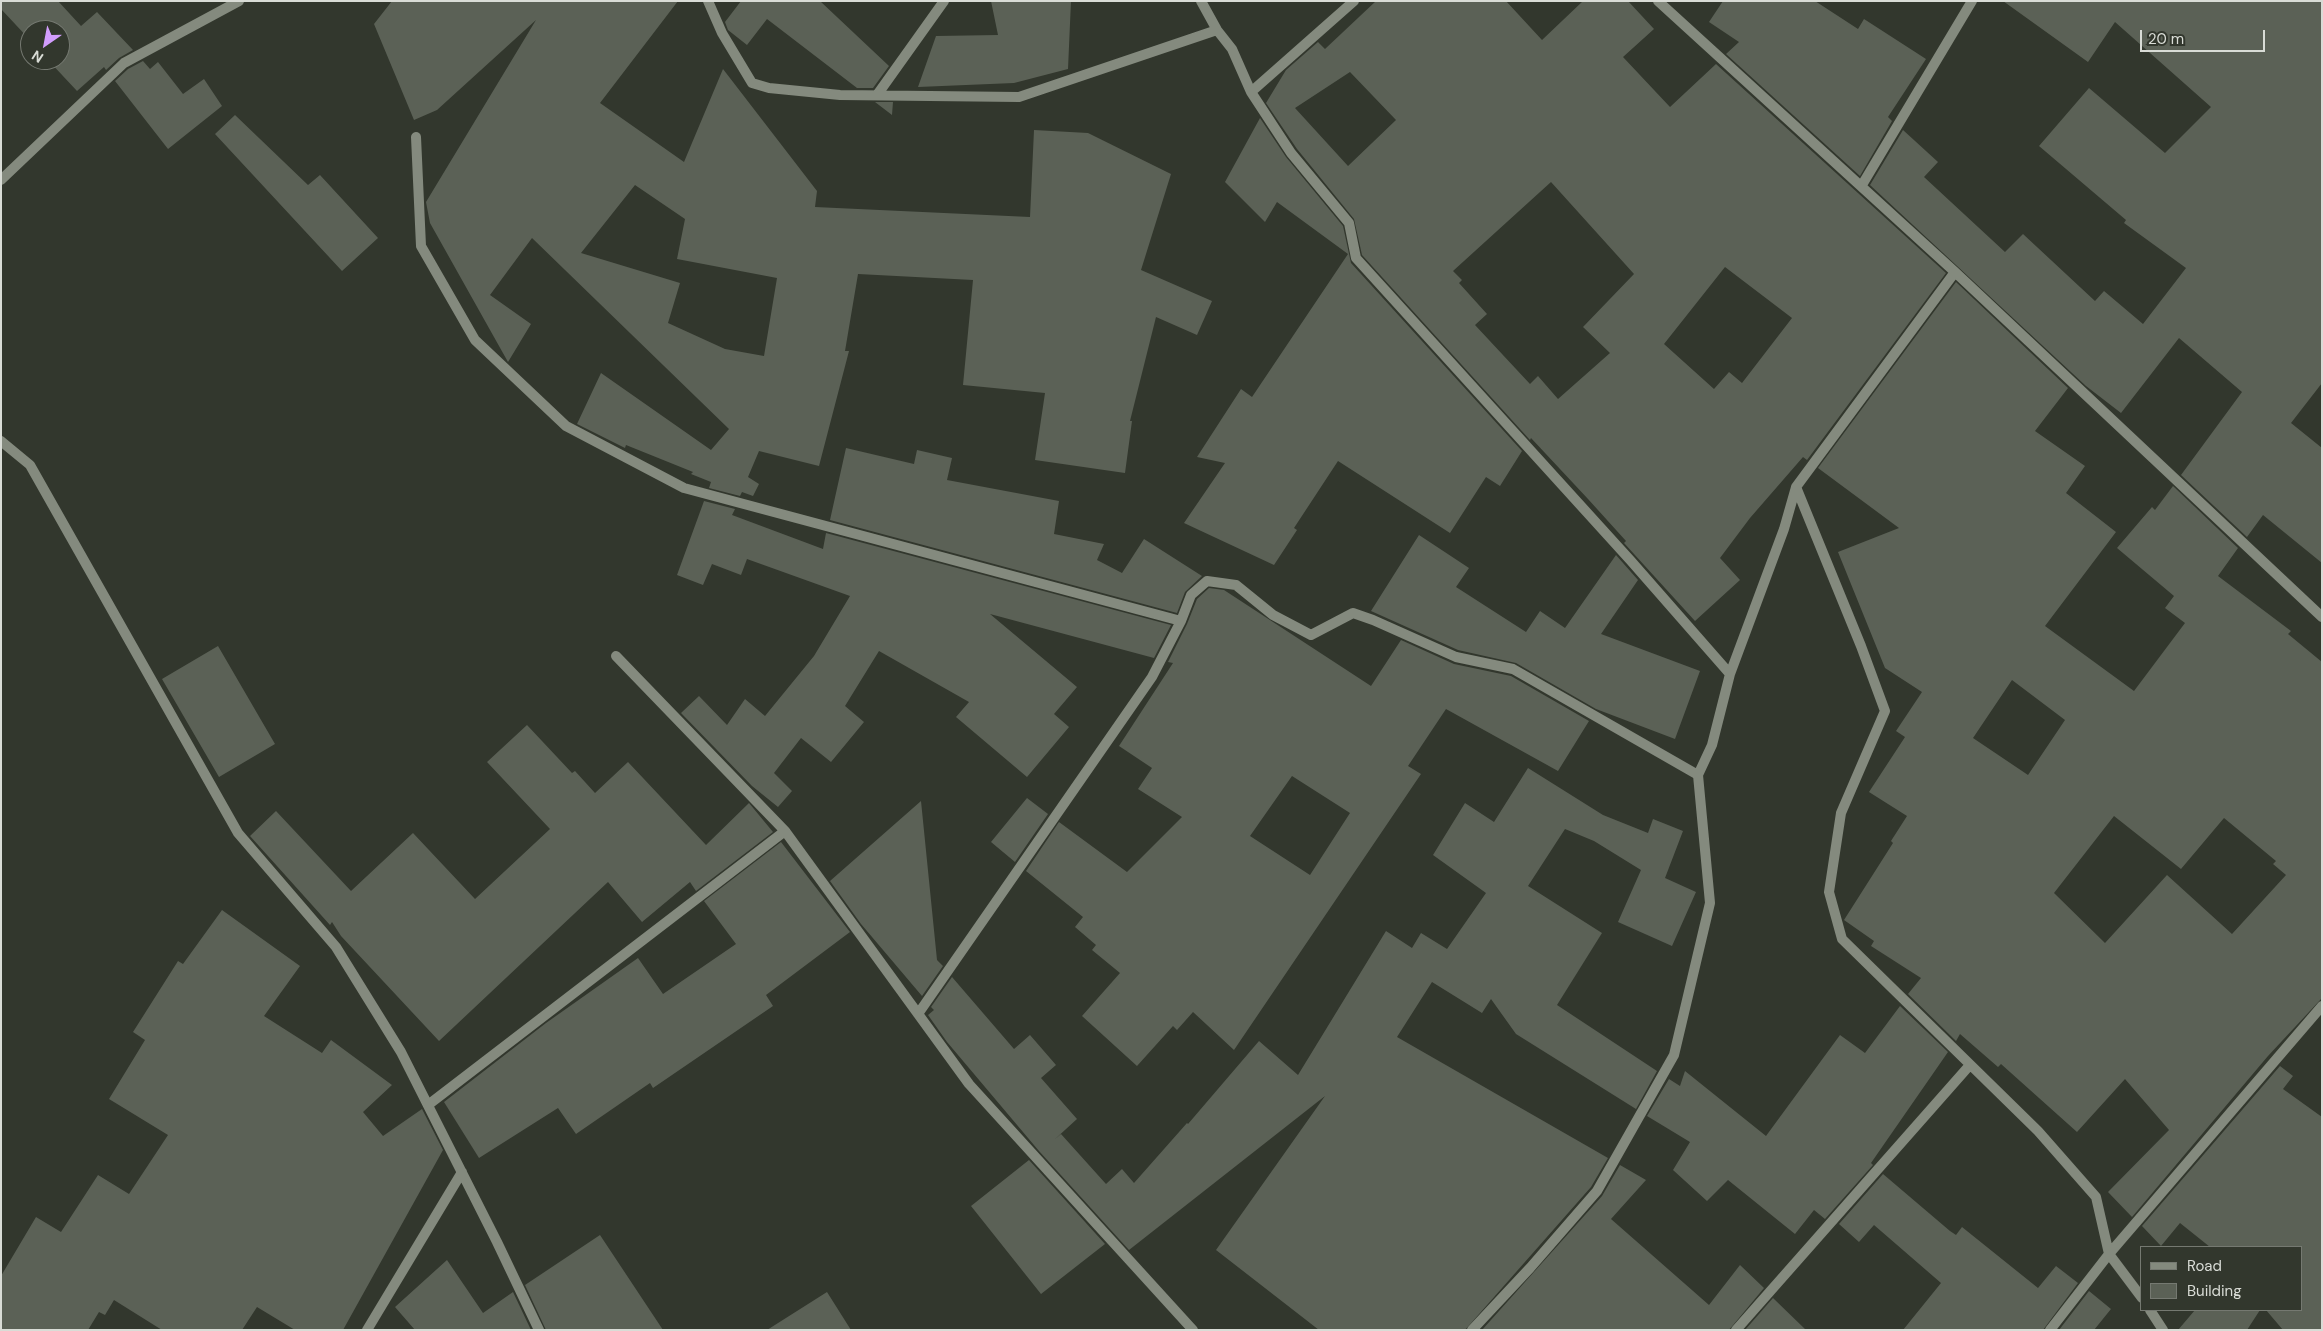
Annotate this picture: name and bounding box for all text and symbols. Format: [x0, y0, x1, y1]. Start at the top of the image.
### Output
north arrow [20, 20, 70, 70]
scale bar [2143, 20, 2268, 52]
text: 20 m [2148, 29, 2184, 49]
text: N [28, 46, 47, 67]
legend [2140, 1246, 2303, 1311]
text: Road [2187, 1256, 2222, 1276]
text: Building [2187, 1281, 2242, 1301]

